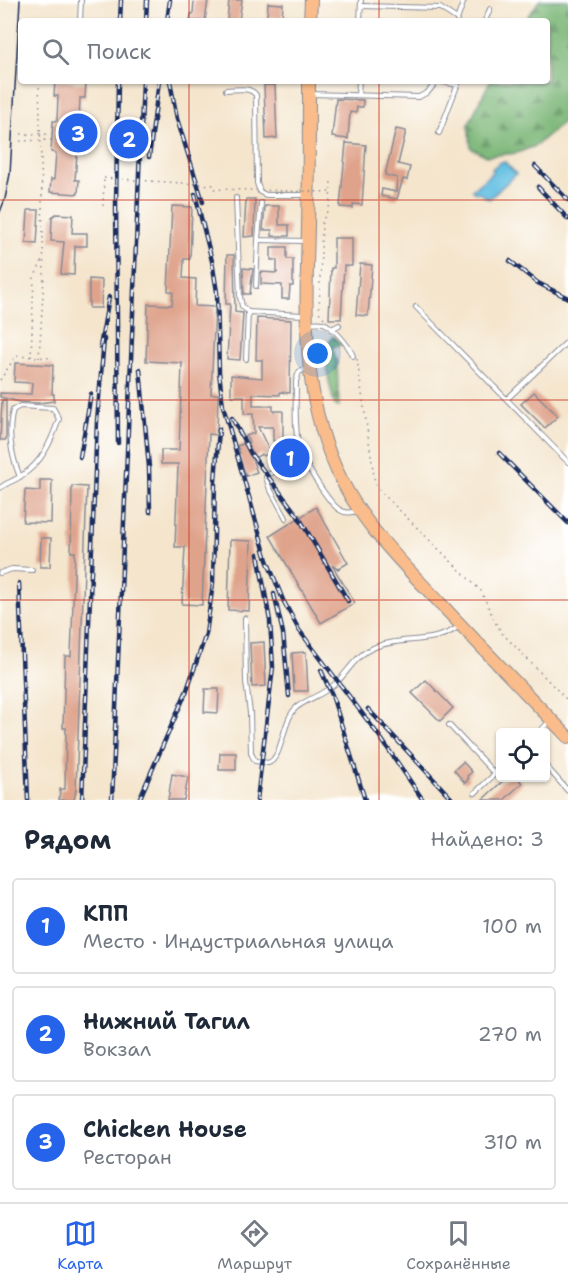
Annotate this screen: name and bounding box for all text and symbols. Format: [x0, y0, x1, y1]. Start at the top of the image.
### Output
search box [18, 18, 550, 84]
icon: search [39, 35, 72, 68]
text: Поиск [87, 37, 151, 66]
pin: 3 [58, 110, 98, 156]
pin: 2 [110, 116, 148, 162]
your location [303, 339, 332, 368]
pin: 1 [270, 436, 310, 480]
map controls [496, 728, 550, 782]
button: locate [496, 728, 550, 782]
text: Рядом [24, 822, 111, 857]
text: Найдено: 3 [431, 826, 544, 852]
text: КПП [83, 899, 128, 928]
text: 1 [41, 913, 50, 939]
text: 100 m [482, 913, 542, 939]
text: Место · Индустриальная улица [83, 928, 394, 954]
text: Нижний Тагил [83, 1007, 250, 1036]
text: 2 [39, 1021, 53, 1047]
text: 270 m [478, 1021, 542, 1047]
text: Вокзал [83, 1036, 151, 1062]
text: Chicken House [83, 1115, 247, 1144]
text: 3 [39, 1129, 53, 1155]
text: 310 m [483, 1129, 542, 1155]
text: Ресторан [83, 1144, 172, 1170]
tab: Карта [57, 1217, 103, 1274]
tab: Маршрут [217, 1217, 292, 1274]
tab: Сохранённые [406, 1217, 511, 1274]

